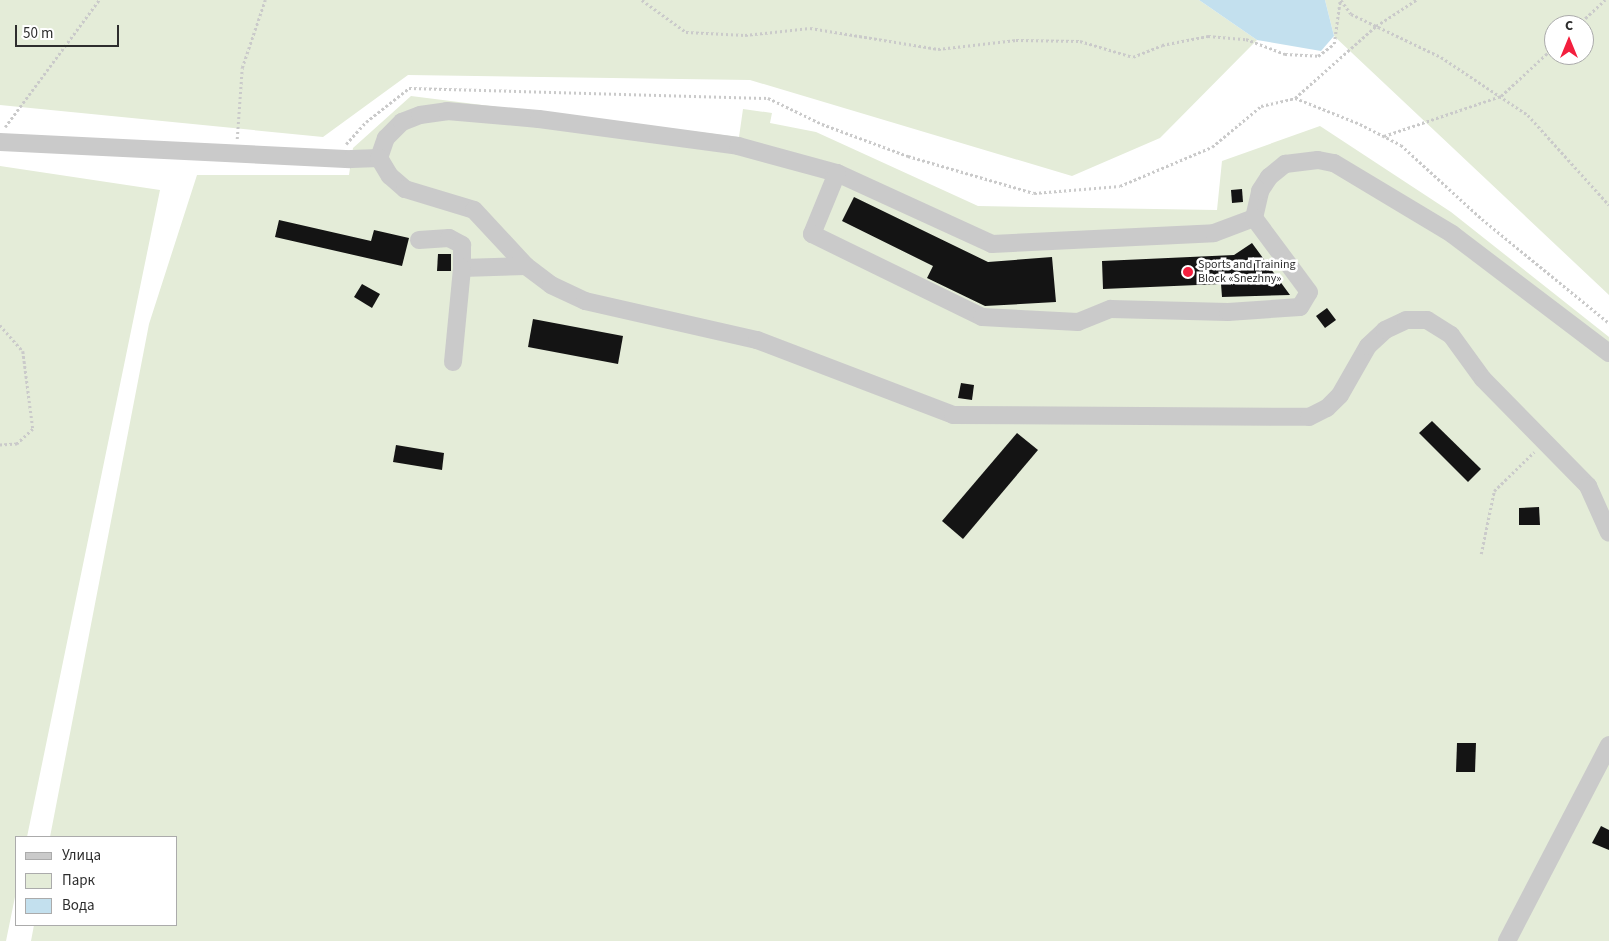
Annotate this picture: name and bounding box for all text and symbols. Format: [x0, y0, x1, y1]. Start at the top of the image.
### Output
scale bar [18, 15, 121, 47]
north arrow [1544, 15, 1594, 65]
text: С [1565, 16, 1573, 36]
text: 50 m [23, 23, 53, 44]
place label: Sports and Training Block «Snezhny» [1198, 258, 1296, 286]
marker: Sports and Training Block «Snezhny» [1182, 266, 1194, 278]
legend [15, 836, 178, 926]
text: Улица [62, 845, 101, 866]
text: Парк [62, 870, 95, 891]
text: Вода [62, 895, 95, 916]

